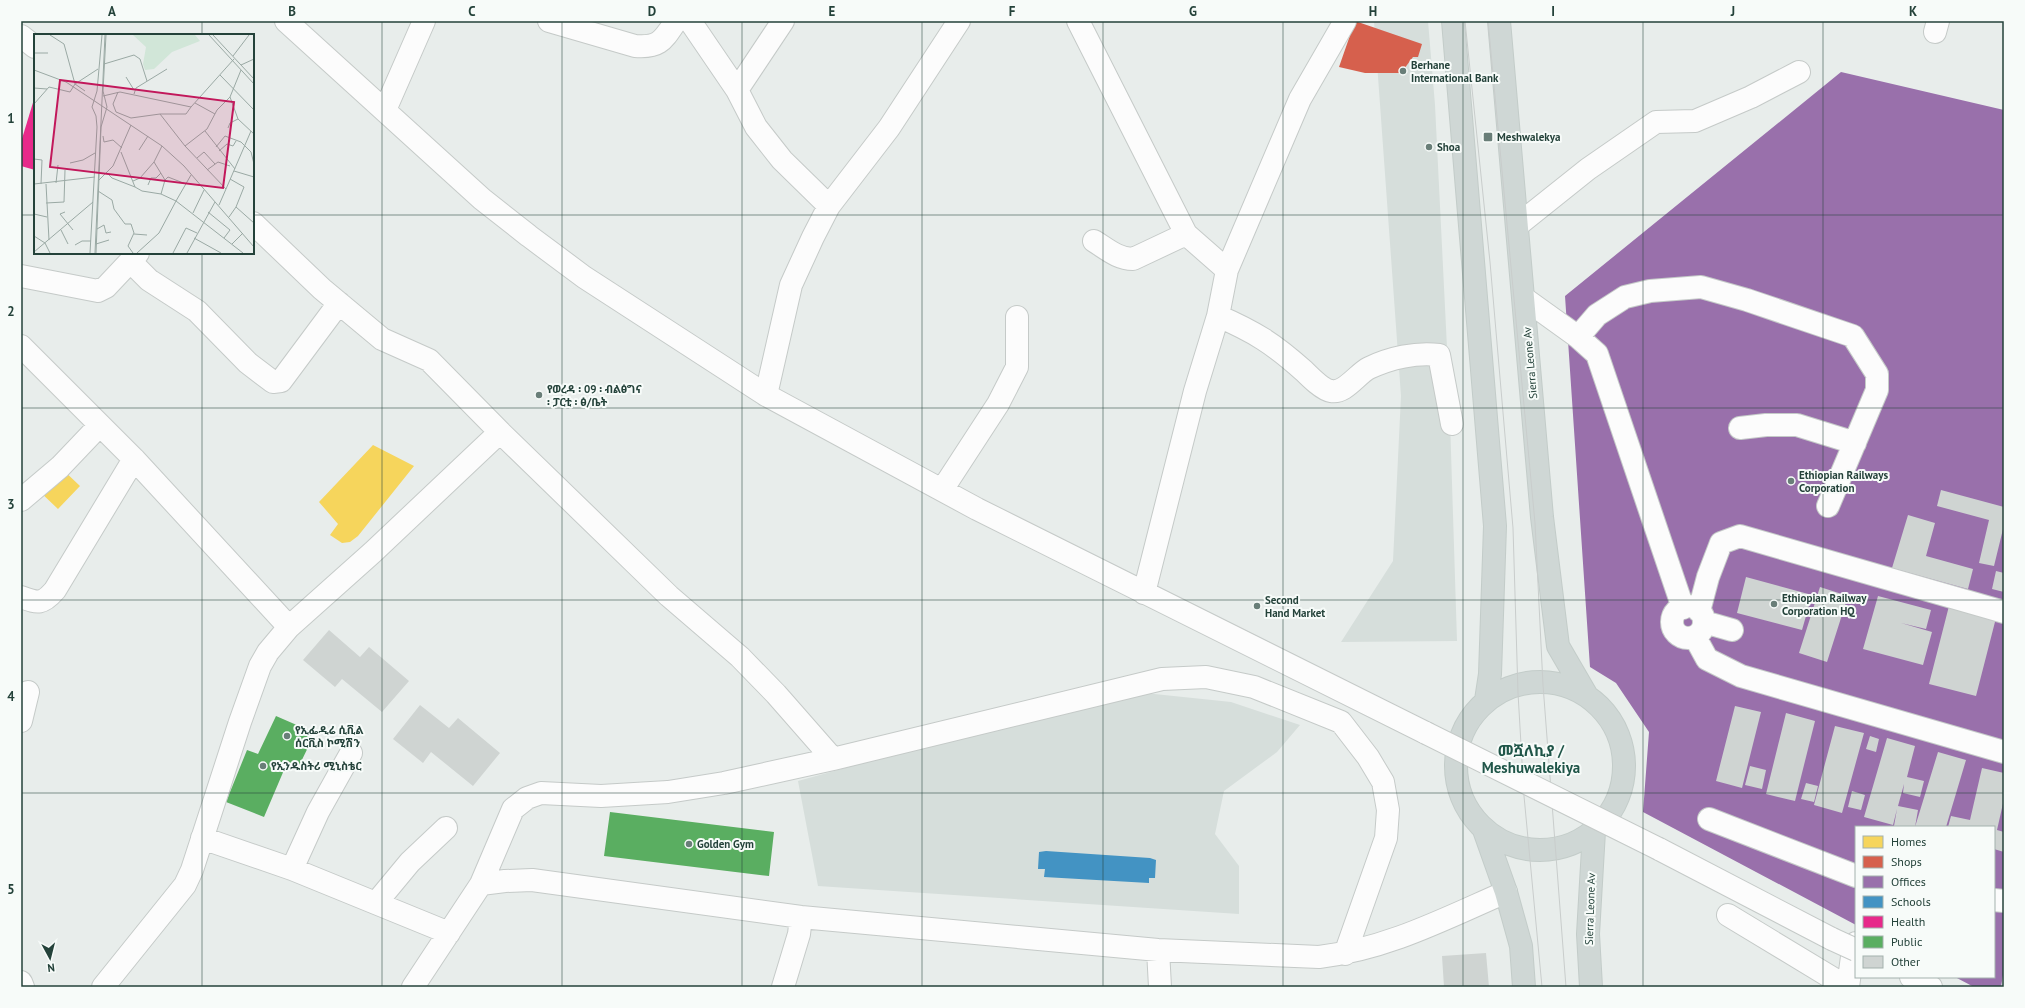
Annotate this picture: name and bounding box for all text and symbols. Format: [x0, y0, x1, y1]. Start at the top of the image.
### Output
text: A [108, 3, 116, 20]
text: B [288, 3, 296, 20]
text: C [468, 3, 476, 20]
text: D [648, 3, 656, 20]
text: E [829, 3, 836, 20]
text: F [1009, 3, 1016, 20]
text: G [1189, 3, 1197, 20]
text: H [1369, 3, 1377, 20]
text: I [1551, 3, 1555, 20]
text: J [1730, 3, 1735, 20]
text: K [1909, 3, 1917, 20]
inset map [34, 34, 254, 254]
place label: Berhane International Bank [1411, 58, 1499, 85]
marker: Berhane International Bank [1398, 66, 1408, 76]
text: 1 [7, 110, 15, 127]
place label: Meshwalekya [1497, 130, 1561, 144]
marker: Meshwalekya [1482, 131, 1494, 143]
place label: Shoa [1437, 140, 1460, 154]
marker: Shoa [1424, 142, 1434, 152]
text: 2 [7, 303, 15, 320]
street label: Sierra Leone Av [1520, 326, 1540, 400]
place label: የወረዳ ፡ 09 ፡ ብልፅግና ፡ ፓርቲ ፡ ፅ/ቤት [547, 382, 642, 409]
marker: የወረዳ ፡ 09 ፡ ብልፅግና ፡ ፓርቲ ፡ ፅ/ቤት [534, 390, 544, 400]
place label: Ethiopian Railways Corporation [1799, 468, 1888, 495]
marker: Ethiopian Railways Corporation [1786, 476, 1796, 486]
text: 3 [7, 496, 15, 513]
place label: Ethiopian Railway Corporation HQ [1782, 591, 1867, 618]
place label: Second Hand Market [1265, 593, 1325, 620]
marker: Ethiopian Railway Corporation HQ [1769, 599, 1779, 609]
marker: Second Hand Market [1252, 601, 1262, 611]
text: 4 [7, 688, 15, 705]
place label: የኢፌዲሬ ሲቪል ሰርቪስ ኮሚሽን [295, 723, 364, 750]
marker: የኢፌዲሬ ሲቪል ሰርቪስ ኮሚሽን [282, 731, 292, 741]
district label: መሿለኪያ / Meshuwalekiya [1482, 741, 1580, 777]
place label: የኢንዱስትሪ ሚኒስቴር [271, 759, 362, 773]
marker: የኢንዱስትሪ ሚኒስቴር [258, 761, 268, 771]
legend [1855, 826, 1995, 978]
text: Homes [1891, 834, 1926, 849]
place label: Golden Gym [697, 837, 754, 851]
marker: Golden Gym [684, 839, 694, 849]
text: Shops [1891, 854, 1922, 869]
street label: Sierra Leone Av [1582, 872, 1598, 945]
text: Offices [1891, 874, 1926, 889]
text: 5 [7, 881, 15, 898]
text: Schools [1891, 894, 1931, 909]
text: Health [1891, 914, 1925, 929]
text: Public [1891, 934, 1923, 949]
north arrow [30, 938, 70, 978]
text: Other [1891, 954, 1920, 969]
text: N [47, 961, 56, 975]

